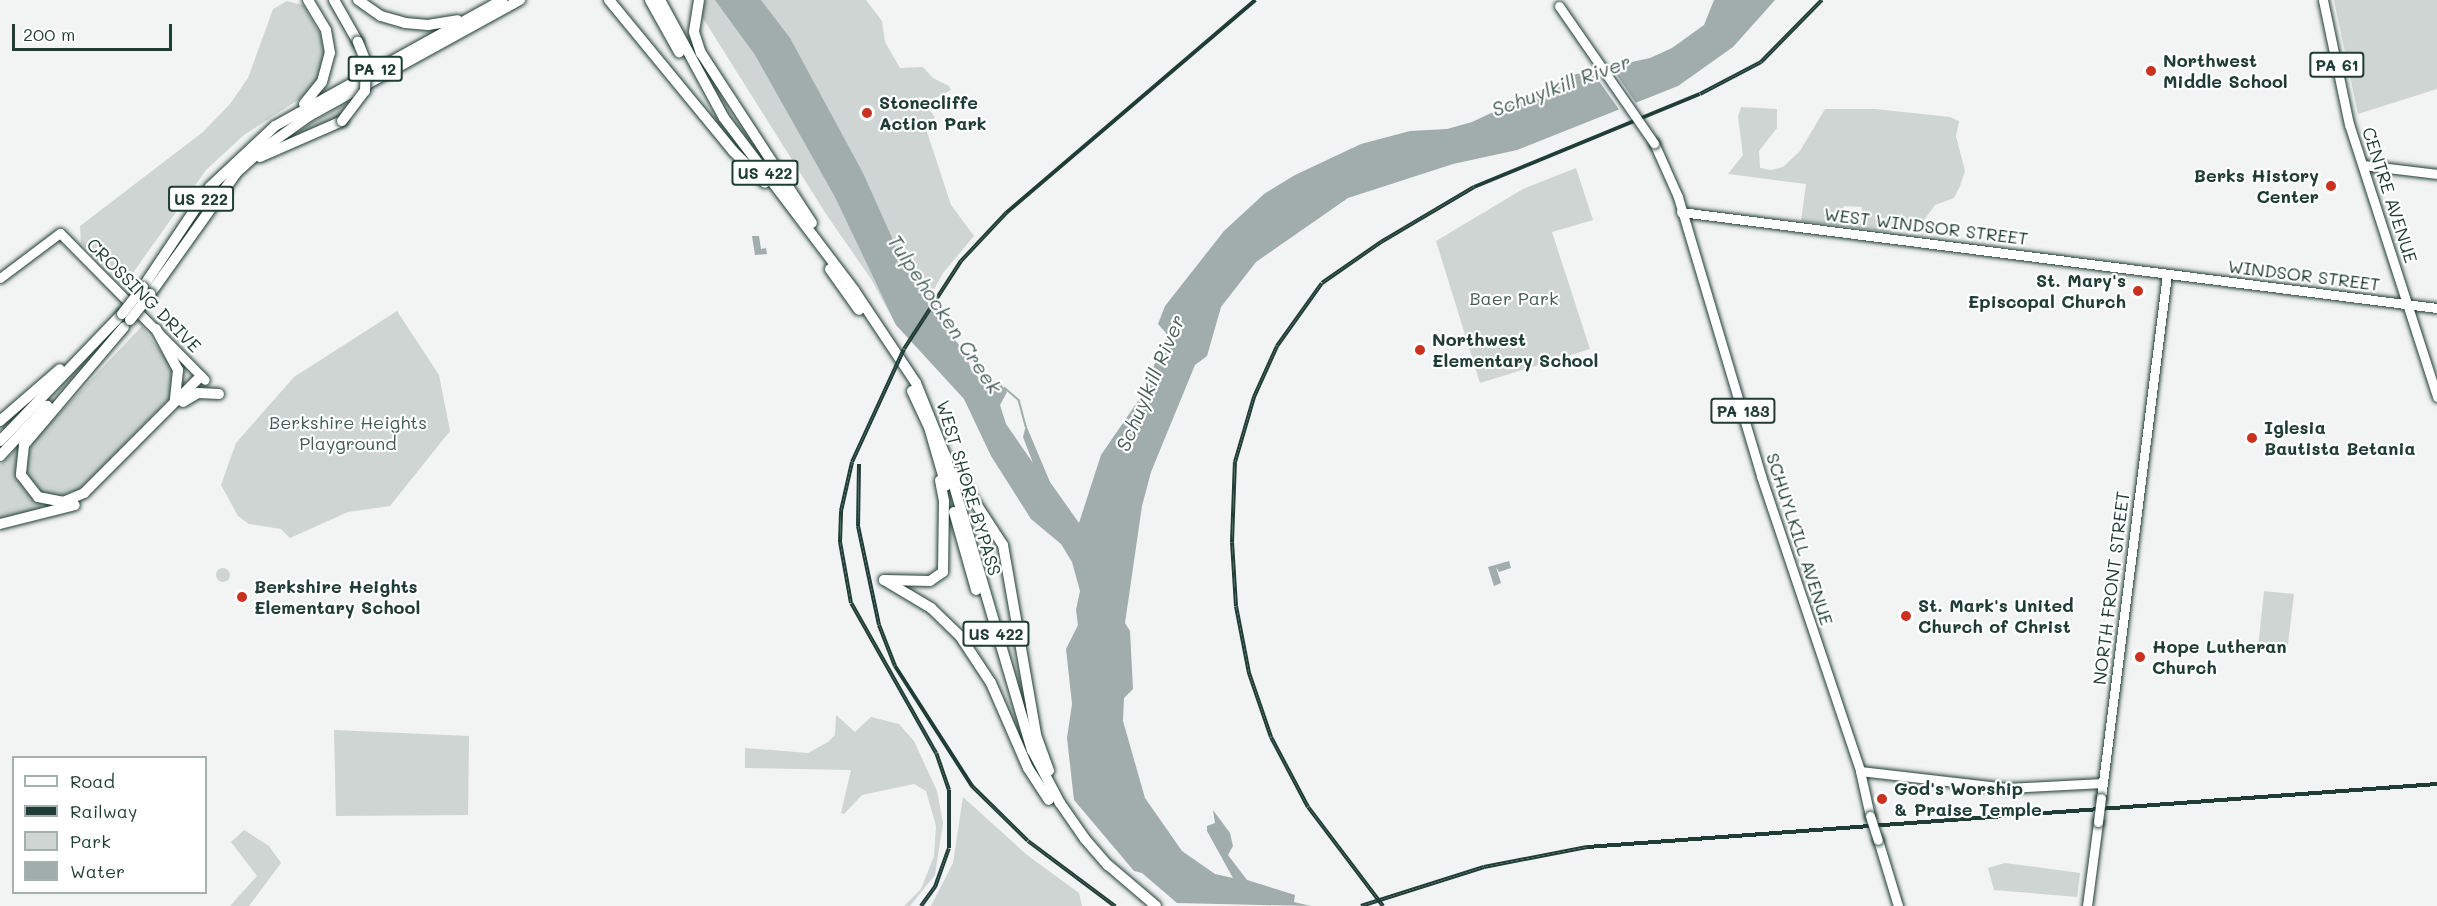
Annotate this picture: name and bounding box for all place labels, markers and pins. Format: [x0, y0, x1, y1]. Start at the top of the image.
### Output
place label: Northwest Middle School [2163, 50, 2288, 92]
marker: Northwest Middle School [2144, 64, 2158, 78]
place label: Stonecliffe Action Park [879, 92, 987, 134]
marker: Stonecliffe Action Park [860, 106, 874, 120]
place label: Berks History Center [2194, 165, 2319, 207]
marker: Berks History Center [2324, 179, 2338, 193]
place label: St. Mary's Episcopal Church [1968, 270, 2126, 312]
marker: St. Mary's Episcopal Church [2131, 284, 2145, 298]
place label: Northwest Elementary School [1432, 329, 1598, 372]
marker: Northwest Elementary School [1413, 343, 1427, 357]
place label: Iglesia Bautista Betania [2264, 417, 2416, 460]
marker: Iglesia Bautista Betania [2245, 431, 2259, 445]
place label: Berkshire Heights Elementary School [254, 576, 420, 618]
marker: Berkshire Heights Elementary School [235, 590, 249, 604]
place label: St. Mark's United Church of Christ [1918, 595, 2074, 638]
marker: St. Mark's United Church of Christ [1899, 609, 1913, 623]
place label: Hope Lutheran Church [2152, 636, 2287, 678]
marker: Hope Lutheran Church [2133, 650, 2147, 664]
place label: God's Worship & Praise Temple [1894, 778, 2042, 820]
marker: God's Worship & Praise Temple [1875, 792, 1889, 806]

